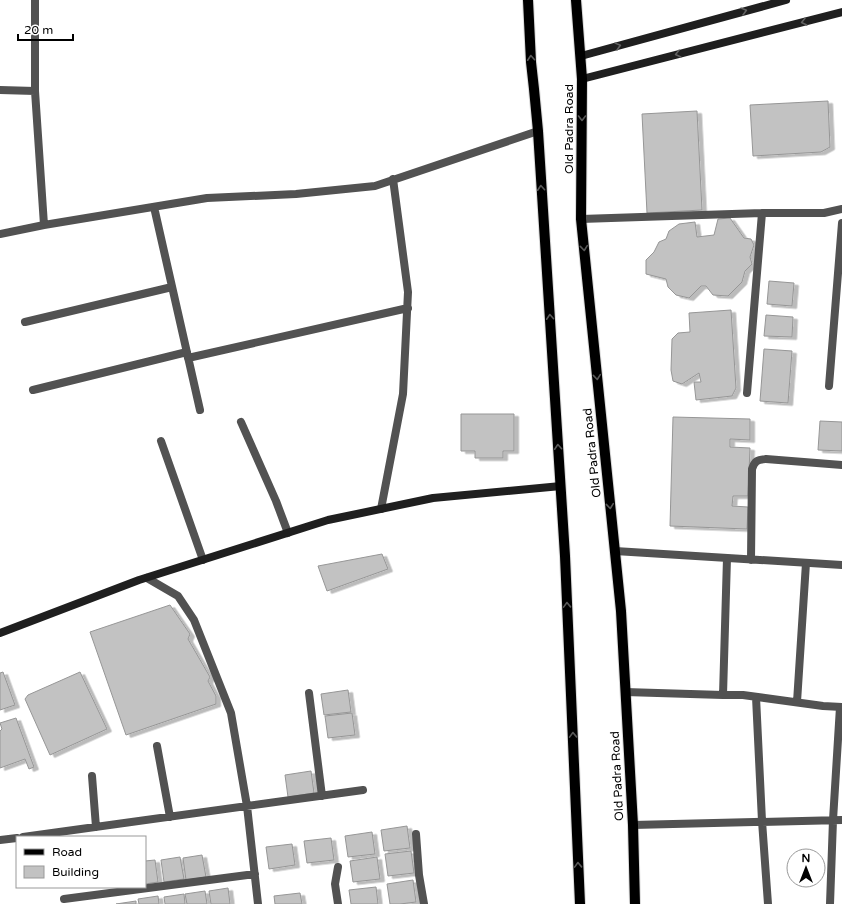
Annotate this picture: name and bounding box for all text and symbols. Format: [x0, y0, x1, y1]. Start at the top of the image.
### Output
one-way arrow [740, 8, 747, 16]
scale bar [18, 16, 73, 42]
one-way arrow [801, 17, 808, 26]
text: 20 m [24, 23, 53, 37]
one-way arrow [614, 42, 621, 51]
one-way arrow [675, 49, 682, 58]
one-way arrow [526, 55, 535, 61]
street label: Old Padra Road [562, 84, 576, 174]
one-way arrow [578, 115, 586, 121]
one-way arrow [537, 185, 546, 191]
one-way arrow [579, 245, 588, 251]
one-way arrow [545, 314, 554, 320]
one-way arrow [592, 374, 601, 380]
street label: Old Padra Road [580, 408, 604, 498]
one-way arrow [554, 444, 563, 450]
one-way arrow [605, 503, 614, 509]
one-way arrow [563, 602, 572, 608]
street label: Old Padra Road [608, 731, 626, 821]
one-way arrow [568, 732, 577, 738]
legend [16, 836, 146, 888]
text: Road [52, 845, 82, 859]
north arrow [786, 848, 826, 888]
text: N [802, 852, 810, 865]
one-way arrow [574, 862, 582, 868]
text: Building [52, 865, 99, 879]

